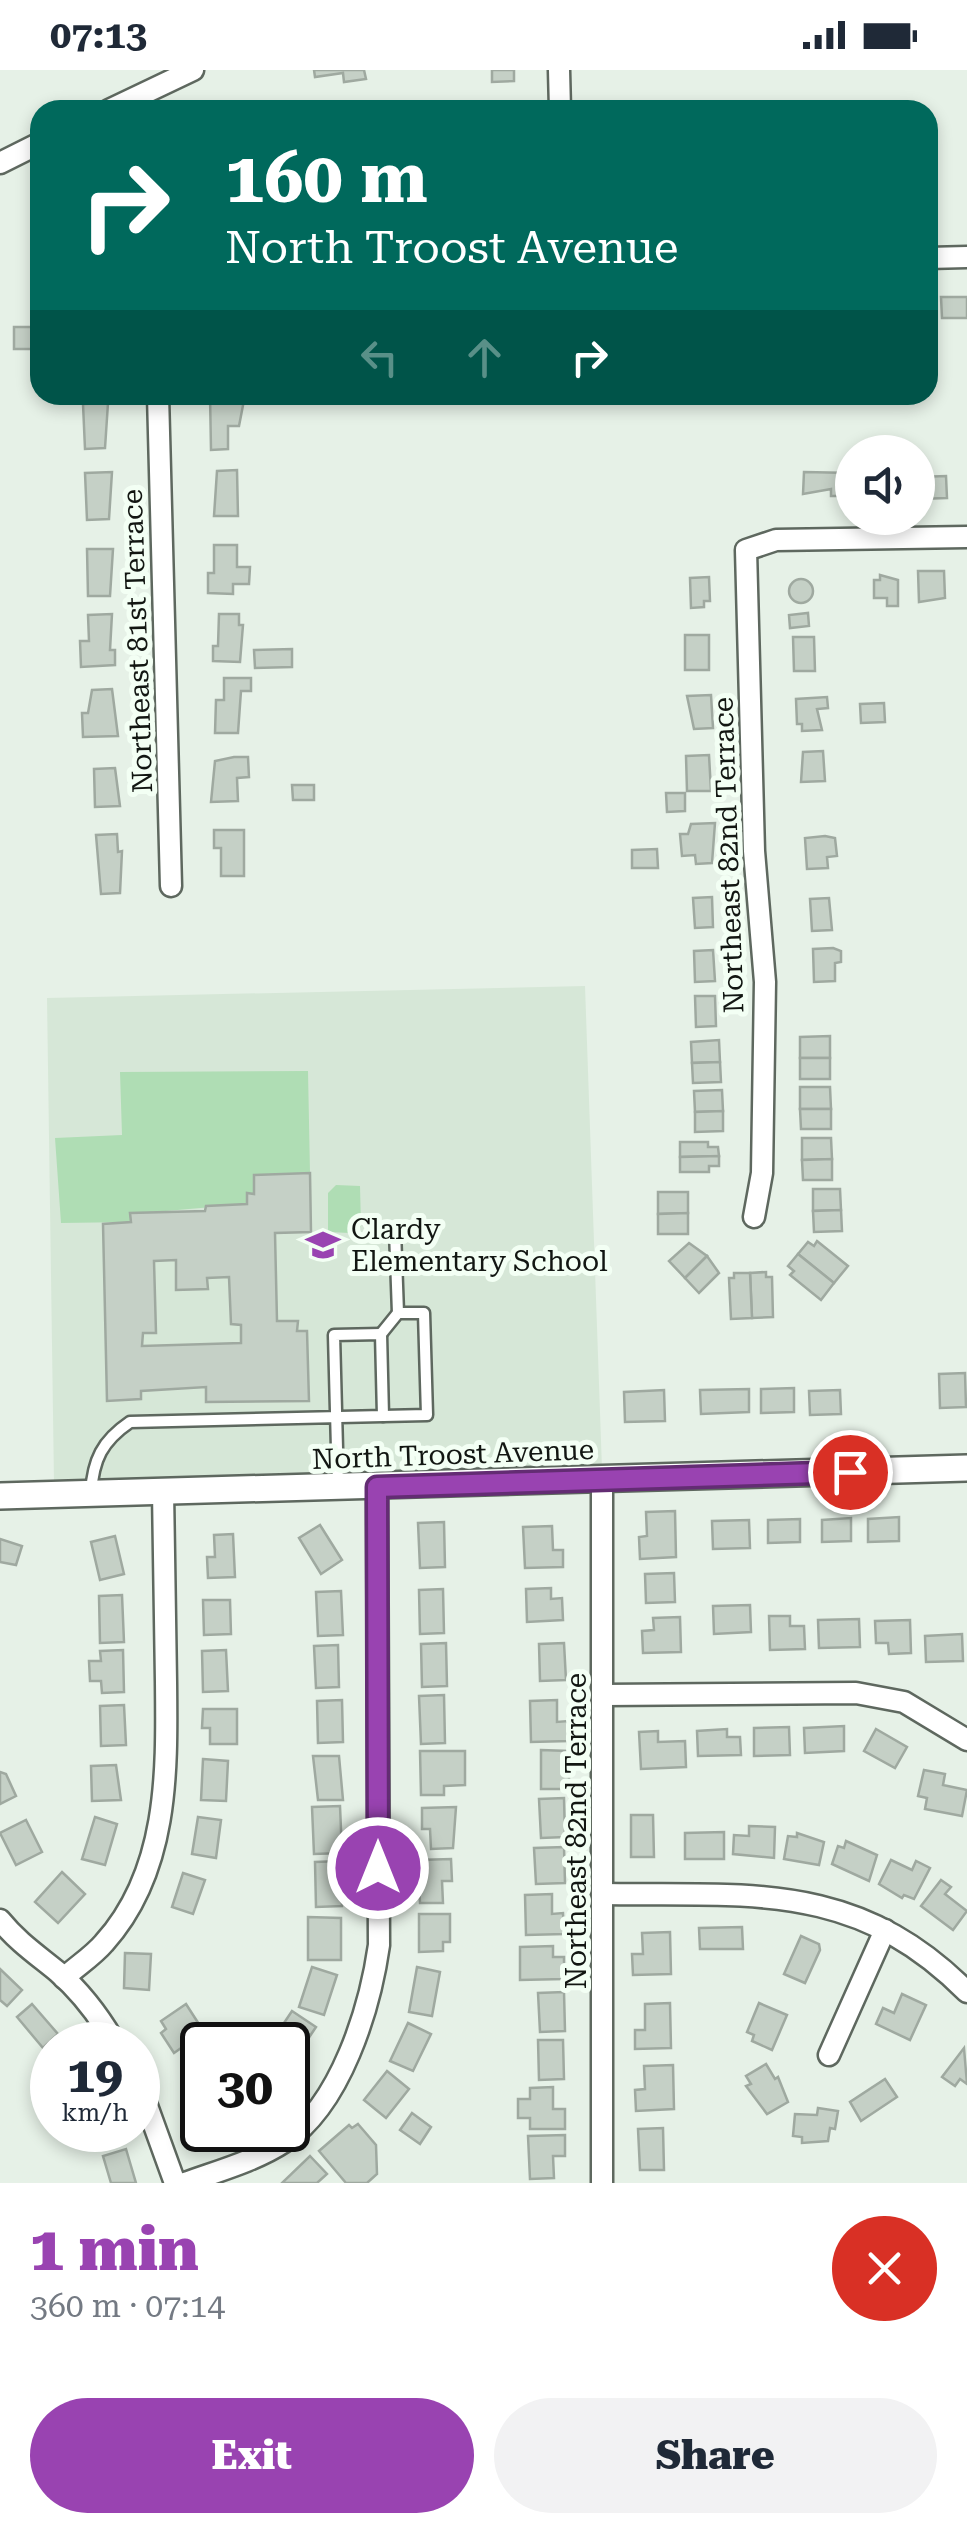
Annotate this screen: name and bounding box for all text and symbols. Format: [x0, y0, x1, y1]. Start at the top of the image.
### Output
text: 07:13 [50, 13, 147, 57]
text: 160 m [225, 137, 428, 219]
icon: right [60, 140, 190, 270]
text: North Troost Avenue [225, 221, 678, 274]
icon: left [352, 330, 407, 385]
icon: ahead [457, 330, 512, 385]
icon: right [562, 330, 617, 385]
map controls [835, 435, 935, 535]
button: sound [835, 435, 935, 535]
street label: Northeast 81st Terrace [116, 488, 159, 794]
street label: Northeast 82nd Terrace [706, 696, 751, 1014]
place label: Clardy Elementary School [351, 1213, 608, 1278]
school or university icon: Clardy Elementary School [304, 1226, 342, 1264]
pin [808, 1430, 893, 1515]
street label: North Troost Avenue [311, 1433, 595, 1476]
icon: arrive [823, 1445, 878, 1500]
street label: Northeast 82nd Terrace [560, 1673, 593, 1989]
position arrow [326, 1816, 430, 1920]
speed limit sign: 30 [180, 2022, 310, 2152]
text: 19 [67, 2046, 123, 2104]
text: km/h [62, 2098, 128, 2127]
text: 1 min [30, 2214, 199, 2285]
button: close [832, 2216, 937, 2321]
text: 360 m · 07:14 [30, 2287, 225, 2325]
button: Exit [30, 2398, 474, 2513]
button: Share [494, 2398, 937, 2513]

